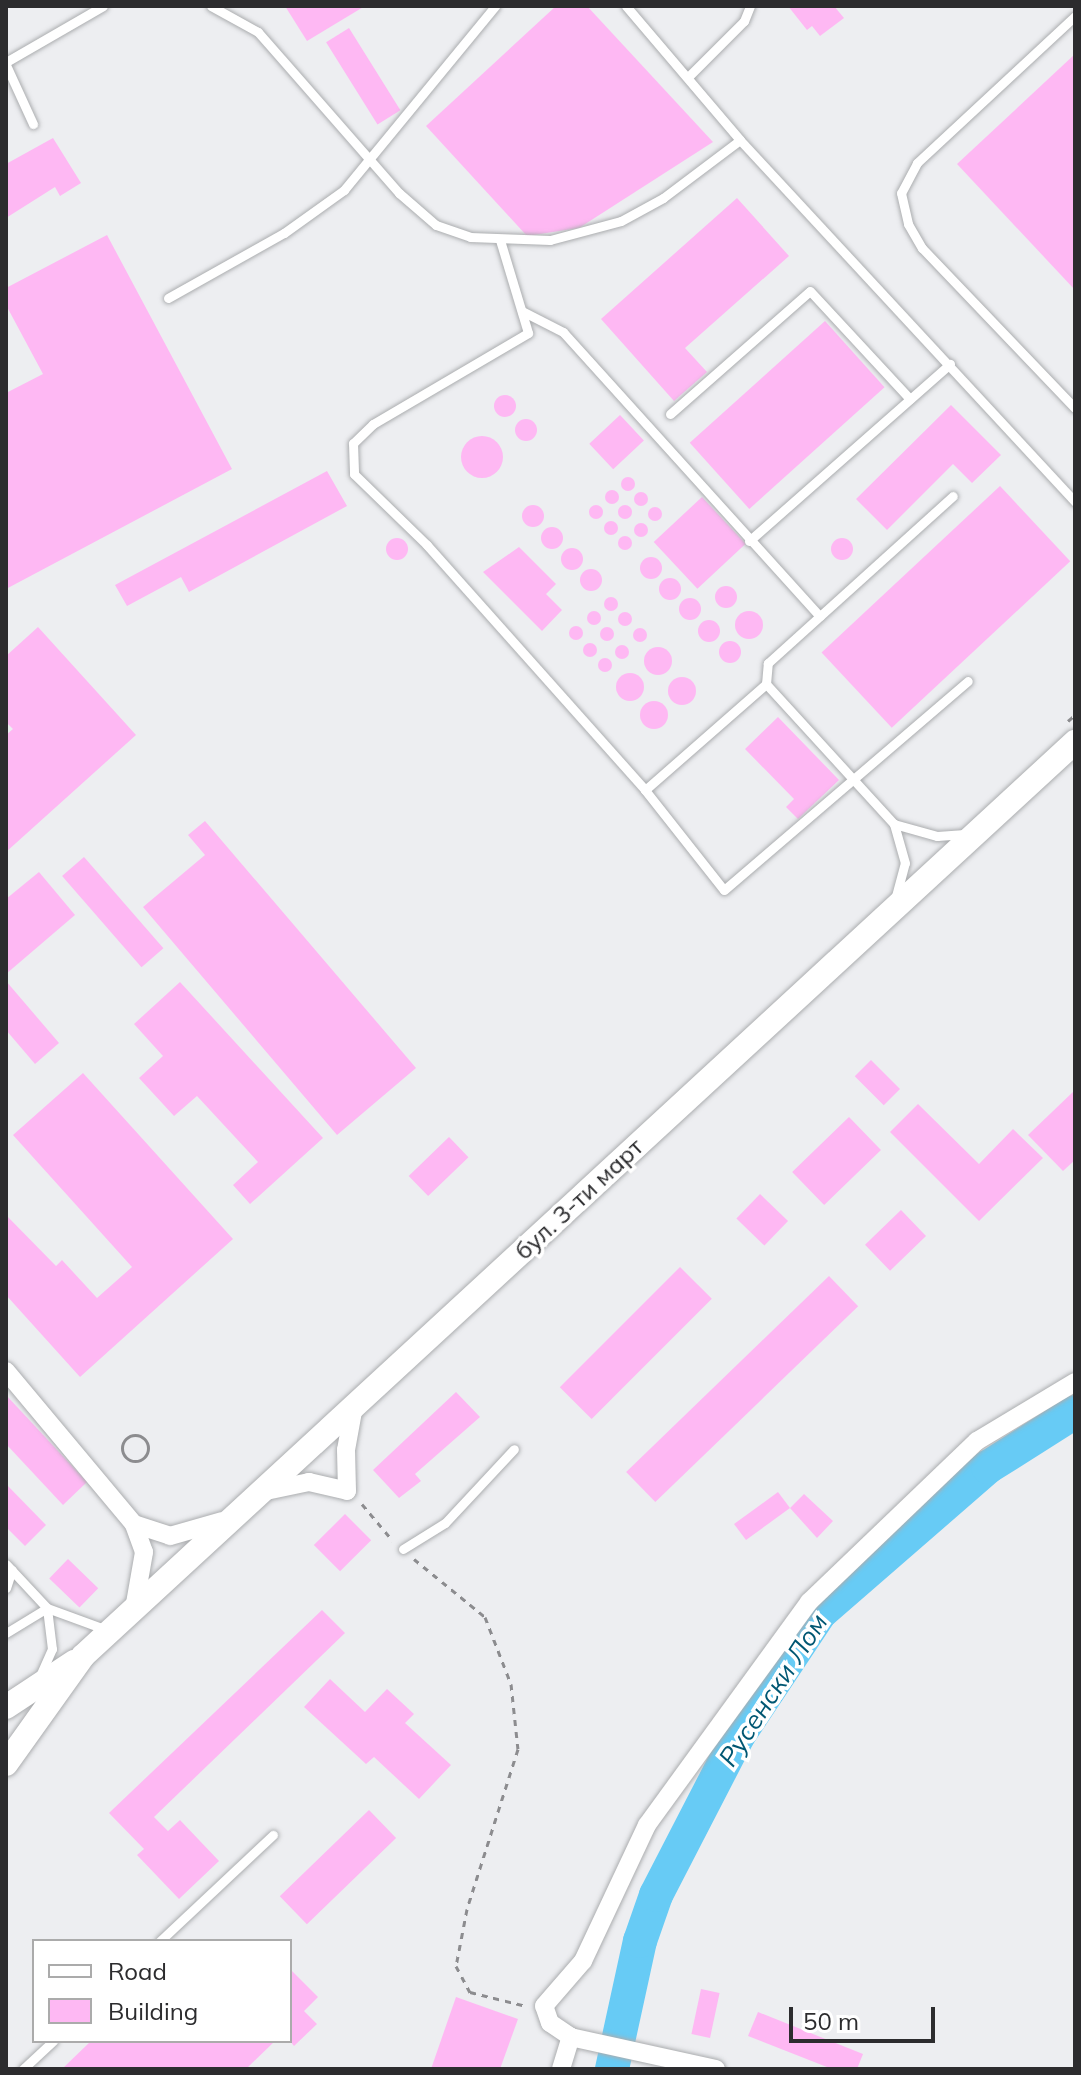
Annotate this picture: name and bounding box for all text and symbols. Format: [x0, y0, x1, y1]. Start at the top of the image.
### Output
street label: бул. 3-ти март [509, 1132, 649, 1266]
water label: Русенски Лом [712, 1608, 834, 1772]
legend [32, 1939, 292, 2043]
text: Road [108, 1956, 167, 1986]
scale bar [793, 1991, 939, 2041]
text: Building [108, 1996, 198, 2026]
text: 50 m [803, 2006, 859, 2036]

